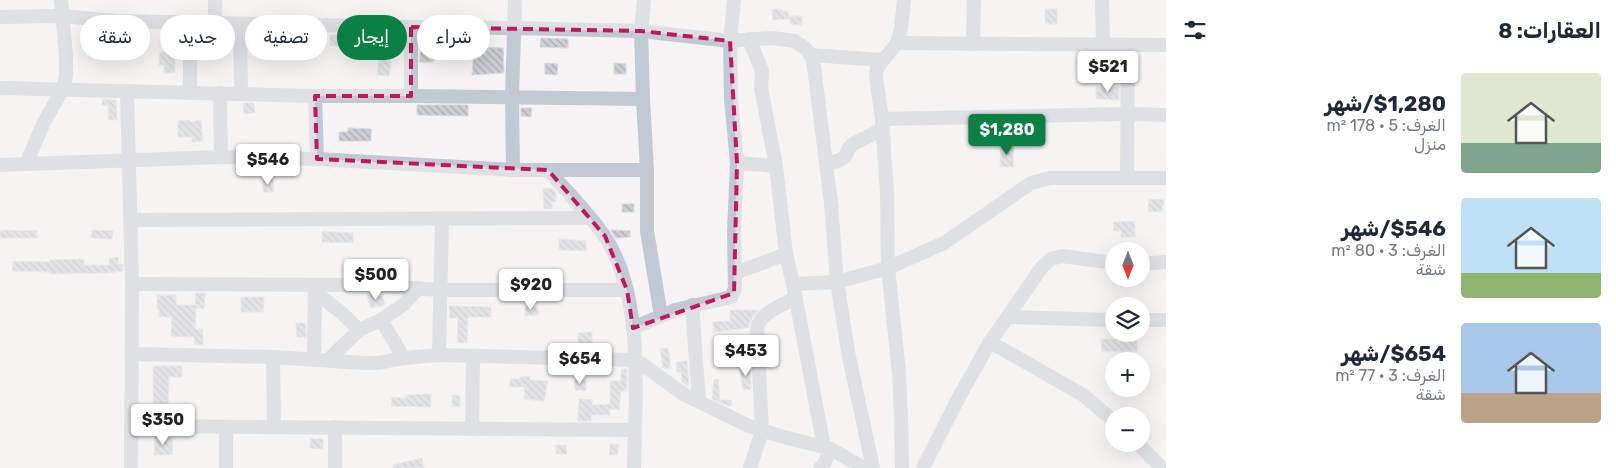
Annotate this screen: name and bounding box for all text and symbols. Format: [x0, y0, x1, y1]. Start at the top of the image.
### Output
chip: شقة [80, 15, 150, 60]
chip: جديد [160, 15, 235, 60]
chip: تصفية [245, 15, 327, 60]
chip: إيجار [337, 15, 407, 60]
chip: شراء [417, 15, 490, 60]
icon: filters [1181, 16, 1209, 44]
text: العقارات: 8 [1498, 18, 1601, 43]
pin: $521 [1078, 51, 1138, 93]
text: $521 [1088, 57, 1128, 76]
text: $1,280/شهر [1325, 91, 1446, 116]
icon: home [1501, 93, 1561, 153]
pin: $1,280 [966, 114, 1048, 156]
text: الغرف: 5 · 178 m² [1326, 116, 1446, 135]
text: $1,280 [979, 120, 1035, 139]
text: منزل [1414, 135, 1446, 154]
pin: $546 [238, 144, 298, 186]
text: $546 [247, 150, 289, 169]
text: $546/شهر [1342, 216, 1446, 241]
icon: home [1501, 218, 1561, 278]
text: الغرف: 3 · 80 m² [1331, 241, 1446, 260]
north arrow [1105, 242, 1150, 288]
map controls [1105, 242, 1150, 452]
pin: $500 [346, 258, 406, 301]
text: شقة [1416, 260, 1446, 279]
text: $500 [355, 265, 397, 284]
pin: $920 [501, 268, 561, 311]
text: $920 [510, 275, 552, 294]
button: layers [1105, 297, 1150, 342]
pin: $453 [716, 334, 776, 377]
text: $453 [725, 341, 767, 360]
text: $654/شهر [1342, 341, 1446, 366]
pin: $654 [550, 342, 610, 385]
icon: home [1501, 343, 1561, 403]
text: $654 [559, 349, 601, 368]
button: + [1105, 352, 1150, 397]
text: الغرف: 3 · 77 m² [1335, 366, 1446, 385]
text: شقة [1416, 385, 1446, 404]
pin: $350 [133, 404, 193, 446]
button: − [1105, 407, 1150, 452]
text: $350 [142, 410, 184, 429]

